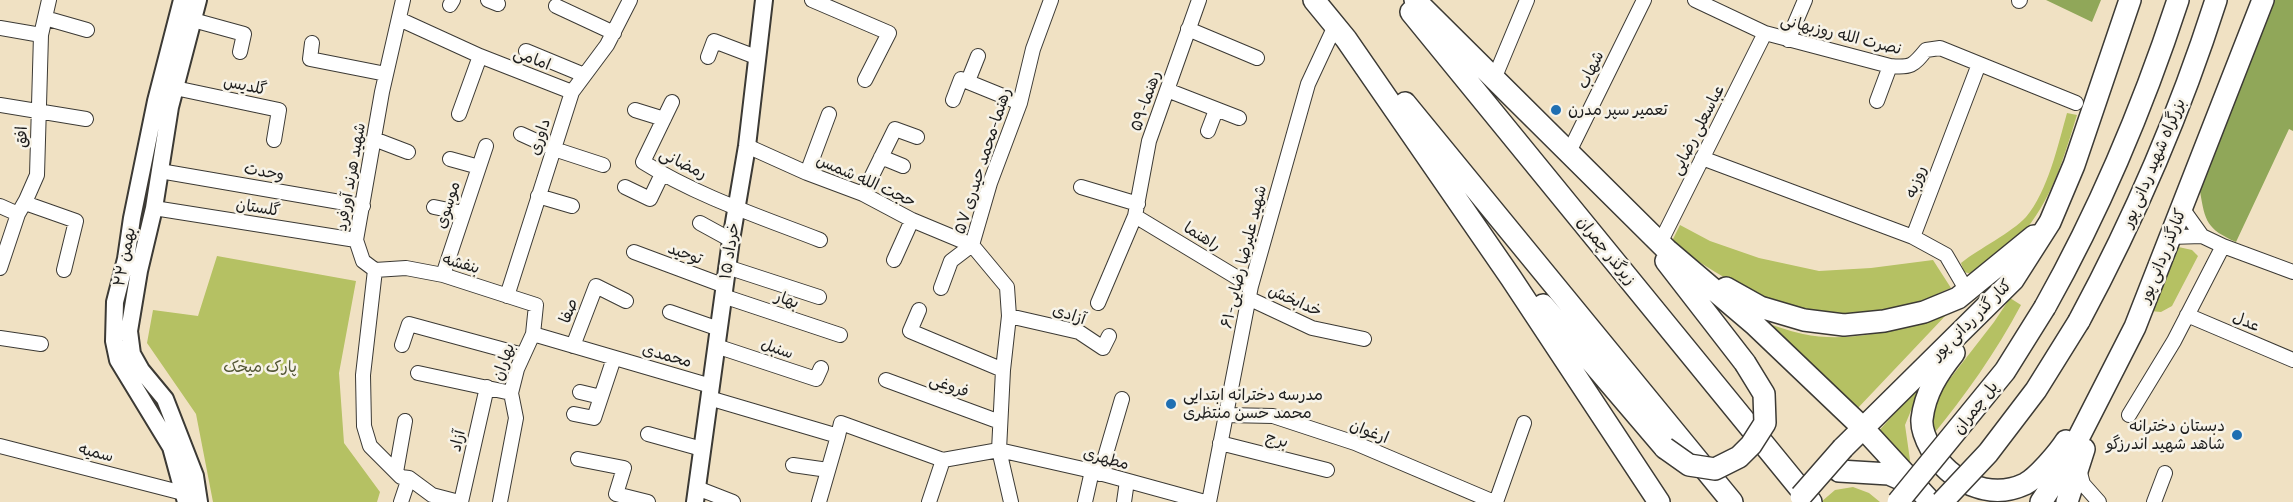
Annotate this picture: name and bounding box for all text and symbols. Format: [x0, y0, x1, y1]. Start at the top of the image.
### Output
street label: نصرت الله روزبهانی [1779, 11, 1903, 59]
street label: امامی [511, 43, 553, 75]
street label: شهاب [1574, 48, 1608, 92]
street label: ۵۹-رهنما [1127, 68, 1165, 134]
street label: گلدیس [222, 72, 268, 100]
street label: عباسعلی رضایی [1667, 82, 1729, 178]
street label: ۵۷ رهنما-محمد حیدری [950, 85, 1016, 237]
street label: بزرگراه شهید ردانی پور [2118, 96, 2190, 230]
place label: تعمیر سپر مدرن [1568, 100, 1668, 120]
marker: تعمیر سپر مدرن [1549, 103, 1563, 117]
street label: داوری [525, 116, 555, 158]
street label: شهید هرند آورفرد [332, 121, 370, 233]
street label: افق [12, 126, 32, 148]
street label: رمضانی [656, 144, 710, 184]
street label: حجت الله شمس [813, 150, 919, 212]
street label: وحدت [242, 159, 286, 185]
street label: روزبه [1901, 163, 1931, 201]
street label: موسوی [431, 179, 465, 231]
street label: ۶۱-شهید علیرضا رضایی [1217, 183, 1271, 331]
street label: گلستان [234, 195, 282, 221]
street label: کنارگذر ردانی پور [2135, 206, 2191, 306]
street label: زیرگذر چمران [1572, 213, 1640, 289]
street label: راهنما [1180, 218, 1224, 256]
street label: ۱۵ خرداد [716, 221, 744, 281]
street label: ۲۲ بهمن [110, 226, 140, 288]
street label: توحید [665, 239, 705, 269]
street label: بنفشه [440, 250, 482, 278]
street label: کنار گذر ردانی پور [1928, 276, 2016, 364]
street label: خدابخش [1265, 281, 1325, 321]
street label: بهار [772, 287, 802, 313]
street label: صفا [556, 296, 582, 326]
street label: آزادی [1050, 301, 1088, 329]
street label: عدل [2230, 308, 2262, 336]
street label: سنبل [758, 334, 796, 364]
street label: محمدی [640, 340, 694, 372]
street label: بهاران [489, 341, 519, 383]
park label: پارک میخک [223, 357, 297, 377]
street label: فروغی [927, 370, 971, 402]
street label: پل چمران [1949, 378, 2003, 438]
place label: مدرسه دخترانه ابتدایی محمد حسن منتظری [1183, 385, 1323, 423]
marker: مدرسه دخترانه ابتدایی محمد حسن منتظری [1164, 397, 1178, 411]
street label: ارغوان [1347, 416, 1391, 448]
place label: دبستان دخترانه شاهد شهید اندرزگو [2106, 416, 2225, 454]
street label: آزاد [446, 428, 470, 454]
street label: برج [1264, 428, 1290, 452]
marker: دبستان دخترانه شاهد شهید اندرزگو [2230, 428, 2244, 442]
street label: سمیه [77, 439, 115, 467]
street label: مطهری [1081, 444, 1131, 474]

